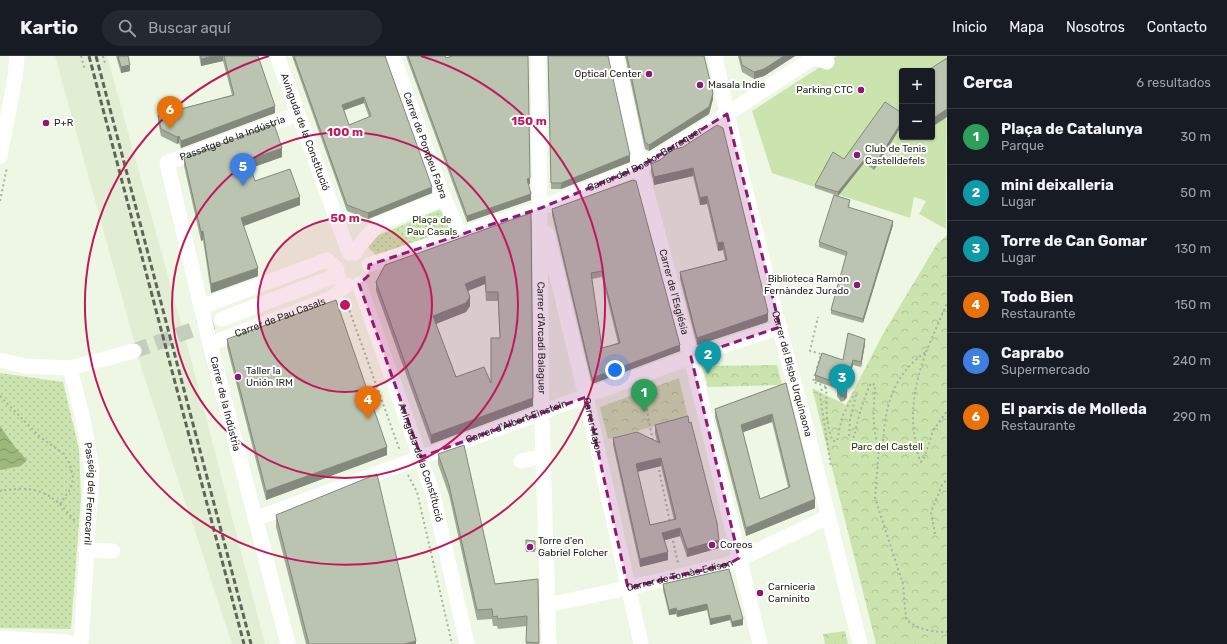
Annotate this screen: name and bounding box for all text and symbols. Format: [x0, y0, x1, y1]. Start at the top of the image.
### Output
search box [102, 10, 382, 46]
text: Kartio [20, 16, 78, 39]
icon: search [116, 17, 138, 39]
text: Buscar aquí [148, 19, 230, 37]
text: Inicio [952, 19, 987, 36]
text: Mapa [1009, 19, 1044, 36]
text: Nosotros [1066, 19, 1125, 36]
text: Contacto [1147, 19, 1207, 36]
place label: Optical Center [575, 68, 641, 80]
map controls [899, 68, 935, 140]
button: + [899, 68, 935, 104]
marker: Optical Center [644, 69, 654, 79]
street label: Avinguda de la Constitució [278, 72, 332, 193]
text: Cerca [963, 72, 1013, 92]
text: 6 resultados [1136, 75, 1211, 90]
place label: Masala Indie [708, 79, 766, 91]
marker: Masala Indie [695, 80, 705, 90]
place label: Parking CTC [796, 84, 853, 96]
marker: Parking CTC [856, 85, 866, 95]
street label: Carrer de Pompeu Fabra [400, 90, 450, 201]
pin: 6 [157, 96, 183, 129]
button: − [899, 104, 935, 140]
street label: Passatge de la Indústria [178, 113, 287, 164]
text: 150 m [511, 114, 547, 128]
place label: P+R [54, 117, 74, 129]
marker: P+R [41, 118, 51, 128]
text: Plaça de Catalunya [1001, 120, 1143, 138]
street label: Carrer del Doctor Barraquer [585, 124, 705, 194]
text: 100 m [327, 125, 363, 139]
text: 1 [973, 129, 979, 144]
text: 30 m [1180, 129, 1211, 144]
text: Parque [1001, 138, 1044, 153]
place label: Club de Tenis Castelldefels [865, 143, 926, 167]
marker: Club de Tenis Castelldefels [852, 150, 862, 160]
pin: 5 [230, 153, 256, 186]
text: mini deixalleria [1001, 176, 1114, 194]
text: 2 [972, 185, 980, 200]
text: 50 m [1180, 185, 1211, 200]
text: Lugar [1001, 194, 1036, 209]
text: 50 m [330, 211, 360, 225]
park label: Plaça de Pau Casals [407, 214, 457, 238]
text: Torre de Can Gomar [1001, 232, 1147, 250]
text: 3 [972, 241, 980, 256]
text: 130 m [1175, 241, 1211, 256]
street label: Carrer de l'Església [656, 248, 691, 336]
text: Lugar [1001, 250, 1036, 265]
place label: Biblioteca Ramon Fernàndez Jurado [764, 273, 849, 297]
marker: Biblioteca Ramon Fernàndez Jurado [852, 280, 862, 290]
street label: Carrer d'Arcadi Balaguer [534, 282, 548, 395]
text: Todo Bien [1001, 288, 1074, 306]
street label: Carrer de Pau Casals [233, 295, 327, 340]
text: 4 [972, 297, 980, 312]
text: 150 m [1175, 297, 1211, 312]
centre of rings [338, 298, 352, 312]
text: Restaurante [1001, 306, 1076, 321]
street label: Carrer del Bisbe Urquinaona [769, 310, 814, 438]
pin: 2 [695, 341, 721, 374]
text: Caprabo [1001, 344, 1064, 362]
text: 5 [972, 353, 980, 368]
text: 240 m [1172, 353, 1211, 368]
street label: Carrer de la Indústria [207, 355, 243, 453]
your location [605, 360, 625, 380]
text: Supermercado [1001, 362, 1090, 377]
pin: 3 [829, 364, 855, 397]
place label: Taller la Unión IRM [246, 365, 293, 389]
marker: Taller la Unión IRM [233, 372, 243, 382]
pin: 1 [631, 379, 657, 412]
pin: 4 [355, 386, 381, 419]
street label: Carrer Major [580, 397, 604, 455]
street label: Carrer d'Albert Einstein [464, 398, 569, 446]
text: El parxis de Molleda [1001, 400, 1147, 418]
street label: Avinguda de la Constitució [395, 402, 445, 523]
text: 6 [972, 409, 980, 424]
text: 290 m [1173, 409, 1211, 424]
text: Restaurante [1001, 418, 1076, 433]
street label: Passeig del Ferrocarril [81, 441, 98, 545]
park label: Parc del Castell [851, 441, 923, 453]
place label: Torre d'en Gabriel Folcher [538, 535, 608, 559]
place label: Coreos [720, 539, 753, 551]
marker: Coreos [707, 540, 717, 550]
marker: Torre d'en Gabriel Folcher [525, 542, 535, 552]
street label: Carrer de Tomàs Edison [625, 557, 735, 594]
place label: Carniceria Caminito [768, 581, 815, 605]
marker: Carniceria Caminito [755, 588, 765, 598]

